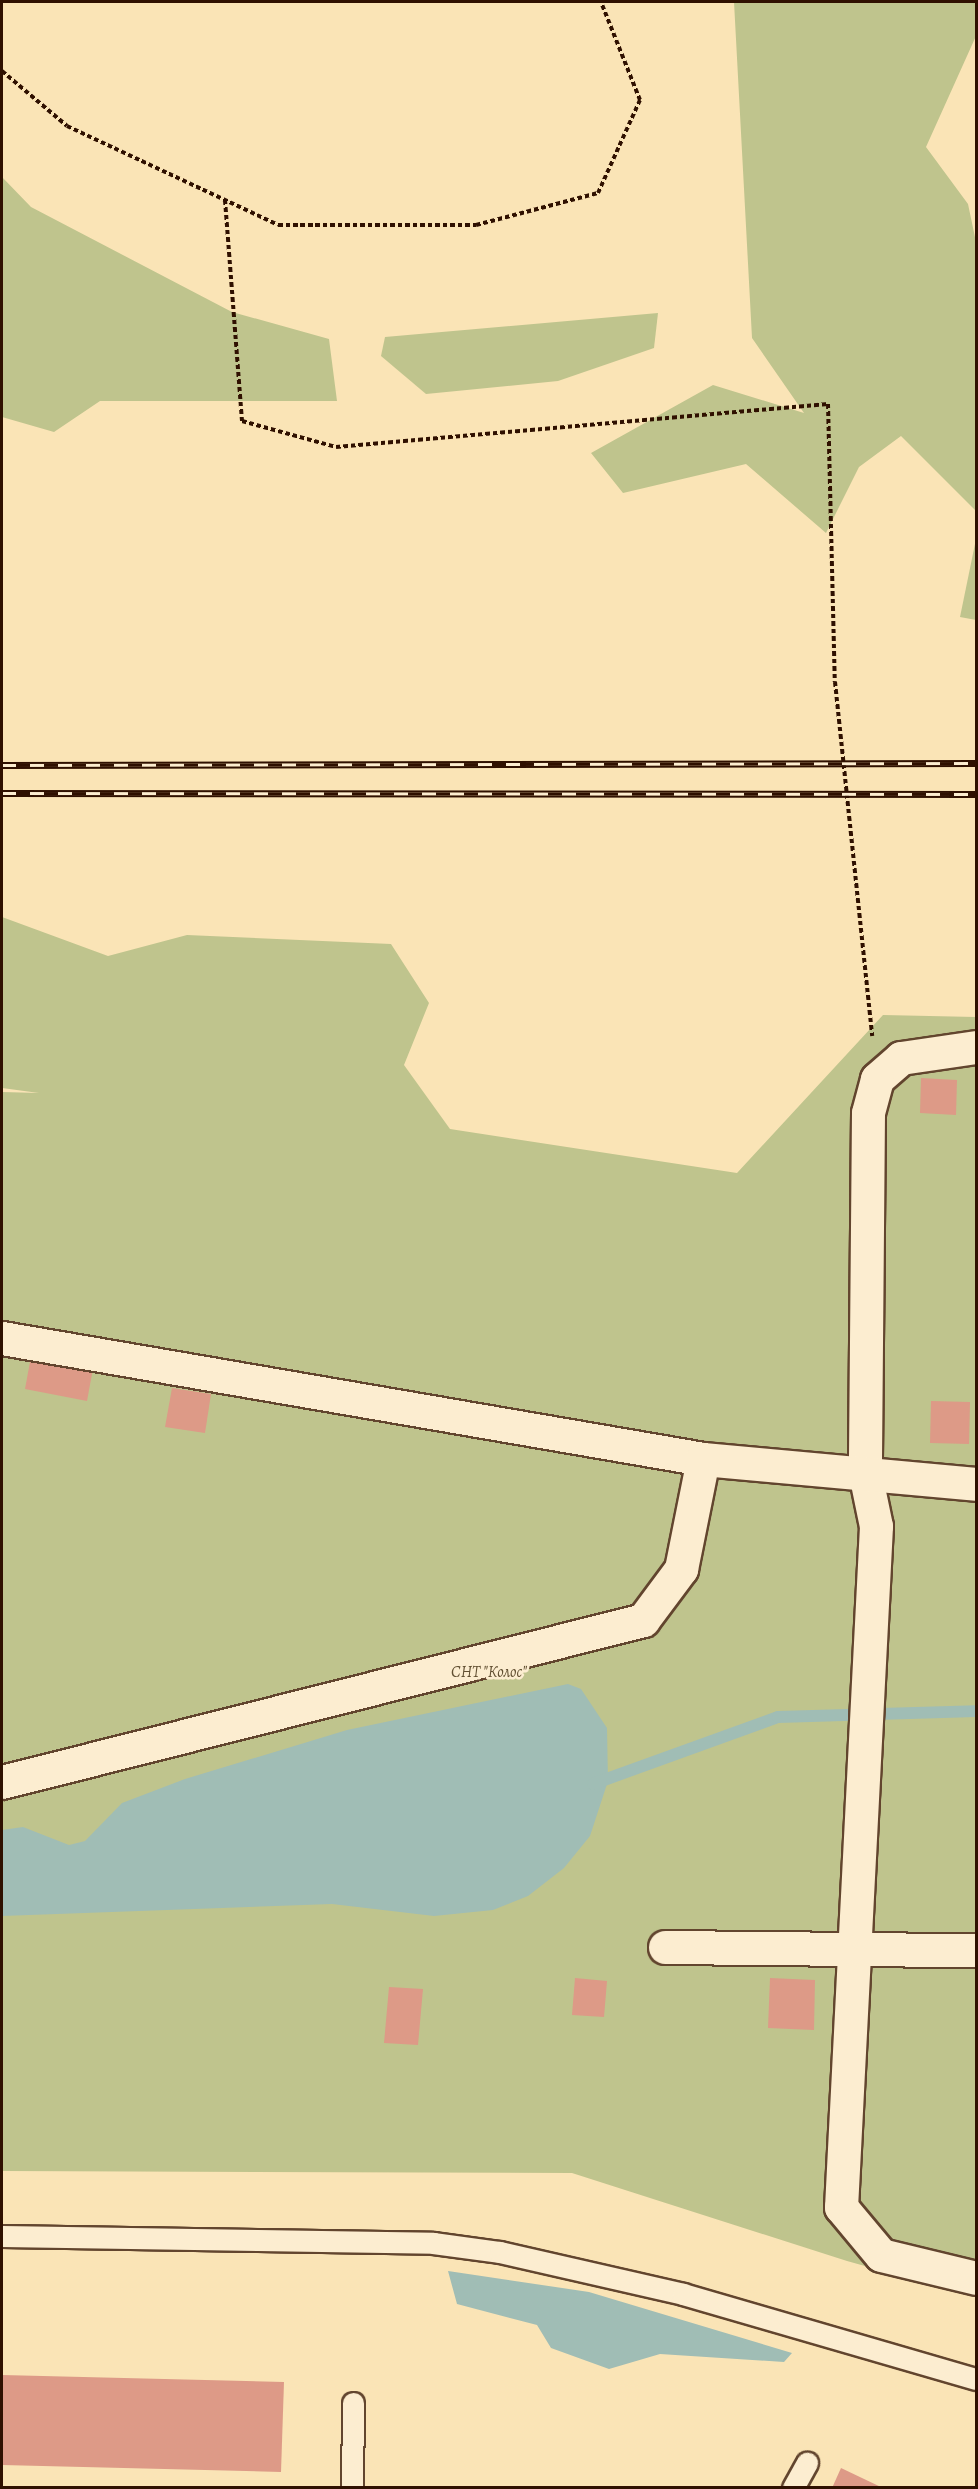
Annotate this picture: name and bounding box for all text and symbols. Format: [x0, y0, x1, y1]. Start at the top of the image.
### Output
park label: СНТ "Колос" [451, 1662, 527, 1682]

